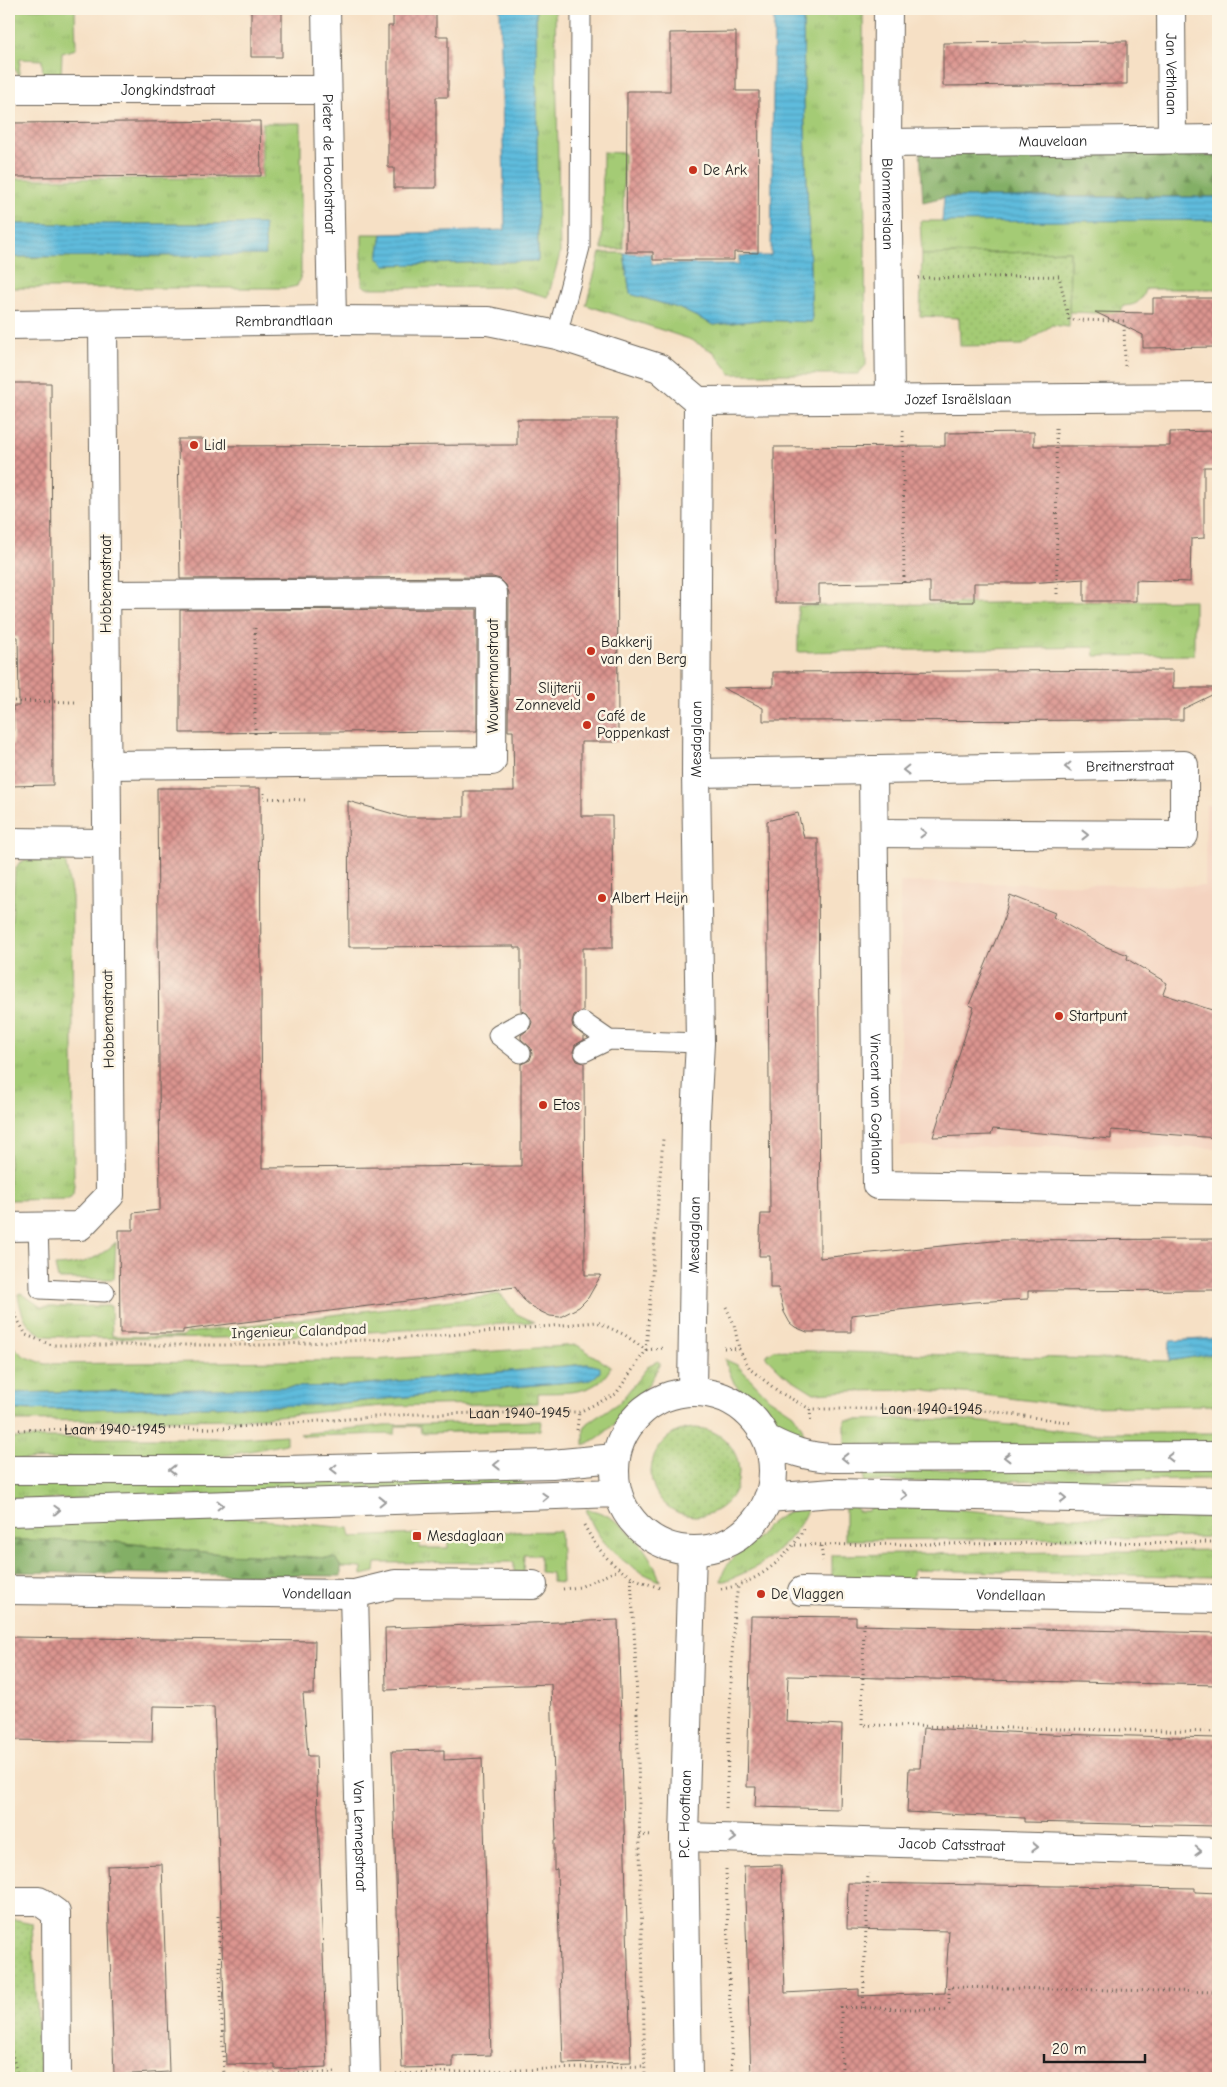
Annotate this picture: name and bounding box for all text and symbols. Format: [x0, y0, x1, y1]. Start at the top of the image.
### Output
street label: Jan Vethlaan [1162, 33, 1181, 115]
street label: Jongkindstraat [121, 81, 216, 99]
street label: Pieter de Hoochstraat [319, 94, 339, 235]
street label: Mauvelaan [1019, 132, 1087, 150]
street label: Blommerslaan [878, 158, 897, 250]
place label: De Ark [703, 161, 748, 179]
marker: De Ark [687, 164, 699, 176]
street label: Rembrandtlaan [235, 311, 333, 330]
street label: Jozef Israëlslaan [904, 390, 1012, 408]
place label: Lidl [204, 436, 226, 454]
marker: Lidl [188, 439, 200, 451]
street label: Hobbemastraat [97, 534, 115, 633]
street label: Wouwermanstraat [484, 618, 502, 733]
place label: Bakkerij van den Berg [600, 633, 687, 668]
marker: Bakkerij van den Berg [585, 645, 597, 657]
place label: Slijterij Zonneveld [516, 679, 581, 714]
marker: Slijterij Zonneveld [585, 691, 597, 703]
street label: Mesdaglaan [687, 701, 705, 778]
place label: Café de Poppenkast [597, 707, 670, 742]
marker: Café de Poppenkast [581, 719, 593, 731]
street label: Breitnerstraat [1086, 756, 1175, 776]
one-way arrow [1064, 762, 1072, 772]
one-way arrow [902, 764, 910, 775]
one-way arrow [919, 828, 927, 838]
one-way arrow [1081, 829, 1089, 840]
place label: Albert Heijn [612, 889, 688, 907]
marker: Albert Heijn [596, 892, 608, 904]
street label: Hobbemastraat [98, 969, 118, 1068]
place label: Startpunt [1069, 1007, 1128, 1025]
marker: Startpunt [1053, 1010, 1065, 1022]
street label: Vincent van Goghlaan [867, 1033, 886, 1175]
place label: Etos [553, 1096, 580, 1114]
marker: Etos [537, 1099, 549, 1111]
street label: Mesdaglaan [685, 1196, 704, 1274]
street label: Ingenieur Calandpad [231, 1320, 367, 1342]
street label: Laan 1940-1945 [881, 1400, 984, 1419]
street label: Laan 1940-1945 [468, 1403, 570, 1422]
street label: Laan 1940-1945 [64, 1420, 166, 1438]
one-way arrow [1003, 1452, 1010, 1462]
one-way arrow [1165, 1452, 1173, 1462]
one-way arrow [840, 1453, 848, 1463]
one-way arrow [493, 1460, 500, 1470]
one-way arrow [330, 1464, 338, 1474]
one-way arrow [168, 1465, 176, 1476]
one-way arrow [901, 1490, 909, 1500]
one-way arrow [541, 1491, 549, 1502]
one-way arrow [1059, 1493, 1067, 1503]
one-way arrow [379, 1496, 387, 1507]
one-way arrow [216, 1500, 224, 1510]
one-way arrow [54, 1505, 62, 1516]
place label: Mesdaglaan [427, 1527, 504, 1545]
marker: Mesdaglaan [411, 1530, 423, 1542]
street label: Vondellaan [282, 1584, 352, 1603]
place label: De Vlaggen [771, 1585, 844, 1603]
street label: Vondellaan [976, 1585, 1046, 1605]
marker: De Vlaggen [755, 1588, 767, 1600]
street label: P.C. Hooftlaan [675, 1770, 695, 1858]
street label: Van Lennepstraat [350, 1780, 370, 1892]
one-way arrow [730, 1833, 737, 1843]
street label: Jacob Catsstraat [898, 1834, 1006, 1855]
one-way arrow [1032, 1841, 1040, 1852]
one-way arrow [1194, 1846, 1202, 1857]
scale bar [1044, 2032, 1146, 2064]
text: 20 m [1052, 2040, 1086, 2058]

